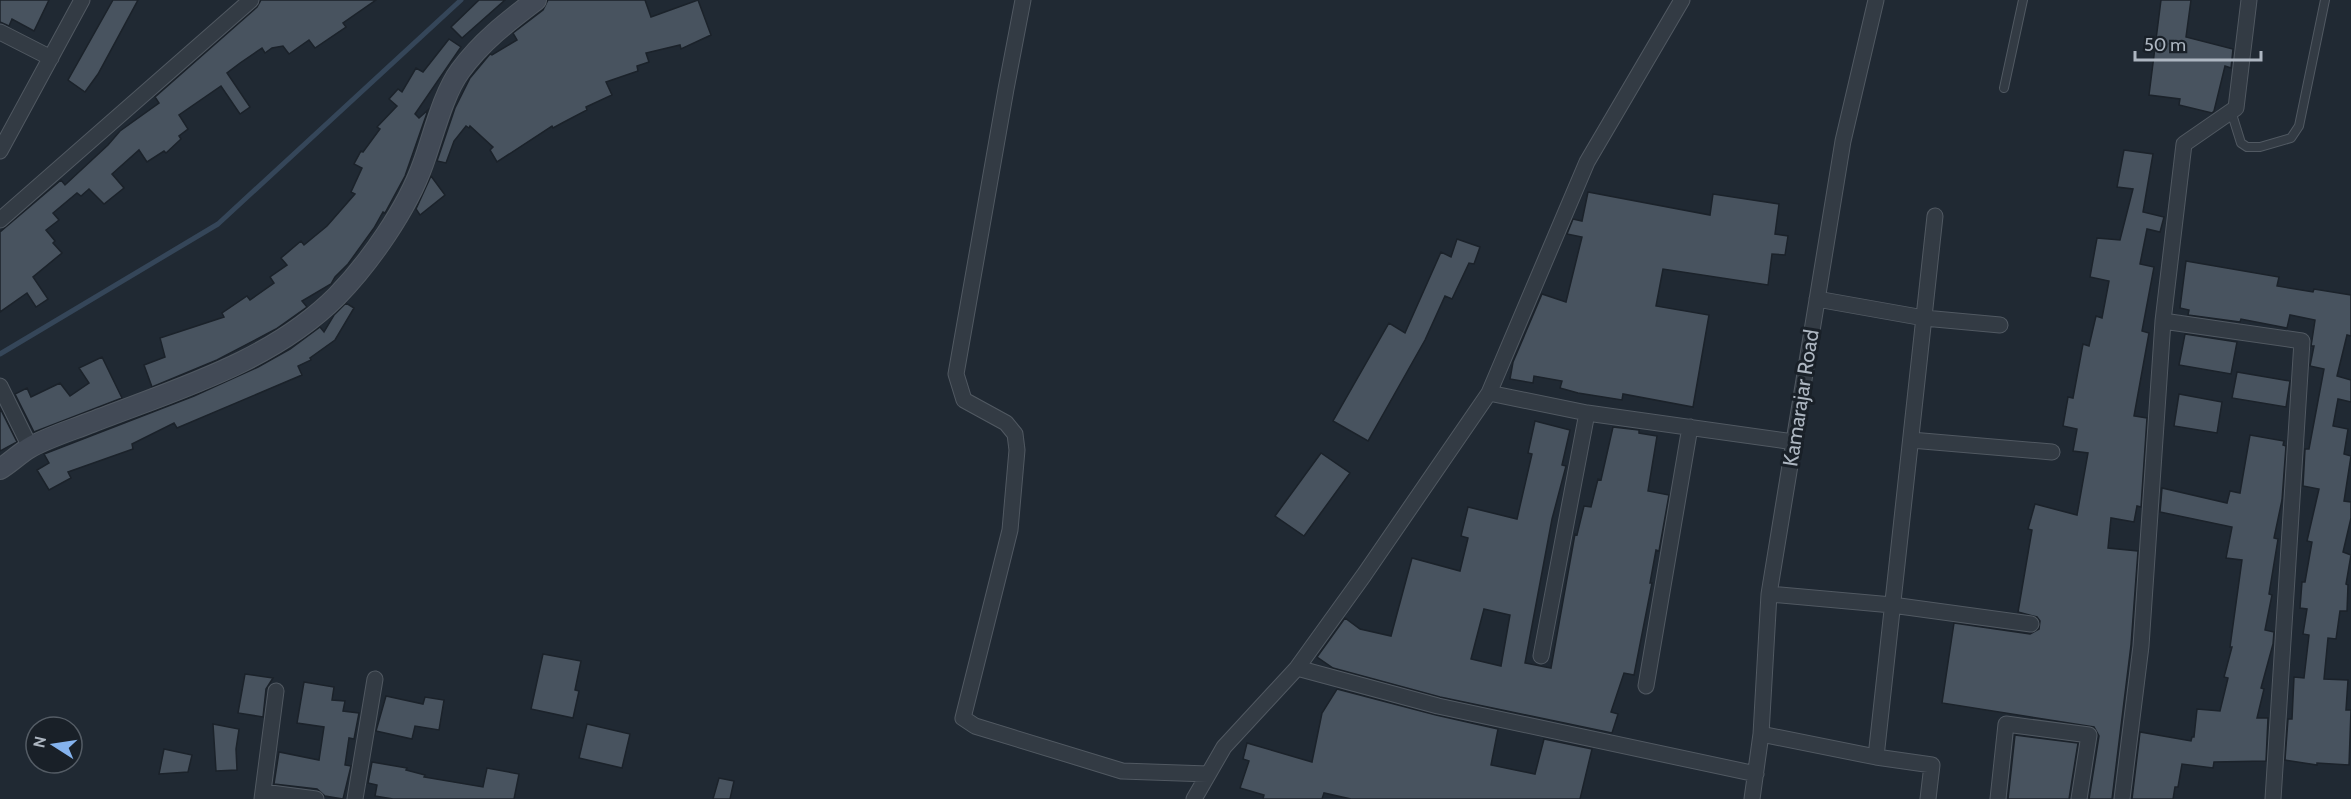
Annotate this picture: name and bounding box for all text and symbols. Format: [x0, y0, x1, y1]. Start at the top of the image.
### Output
scale bar [2135, 24, 2261, 62]
text: 50 m [2144, 34, 2186, 56]
street label: Kamarajar Road [1777, 328, 1825, 468]
north arrow [24, 715, 84, 775]
text: N [29, 734, 50, 749]

